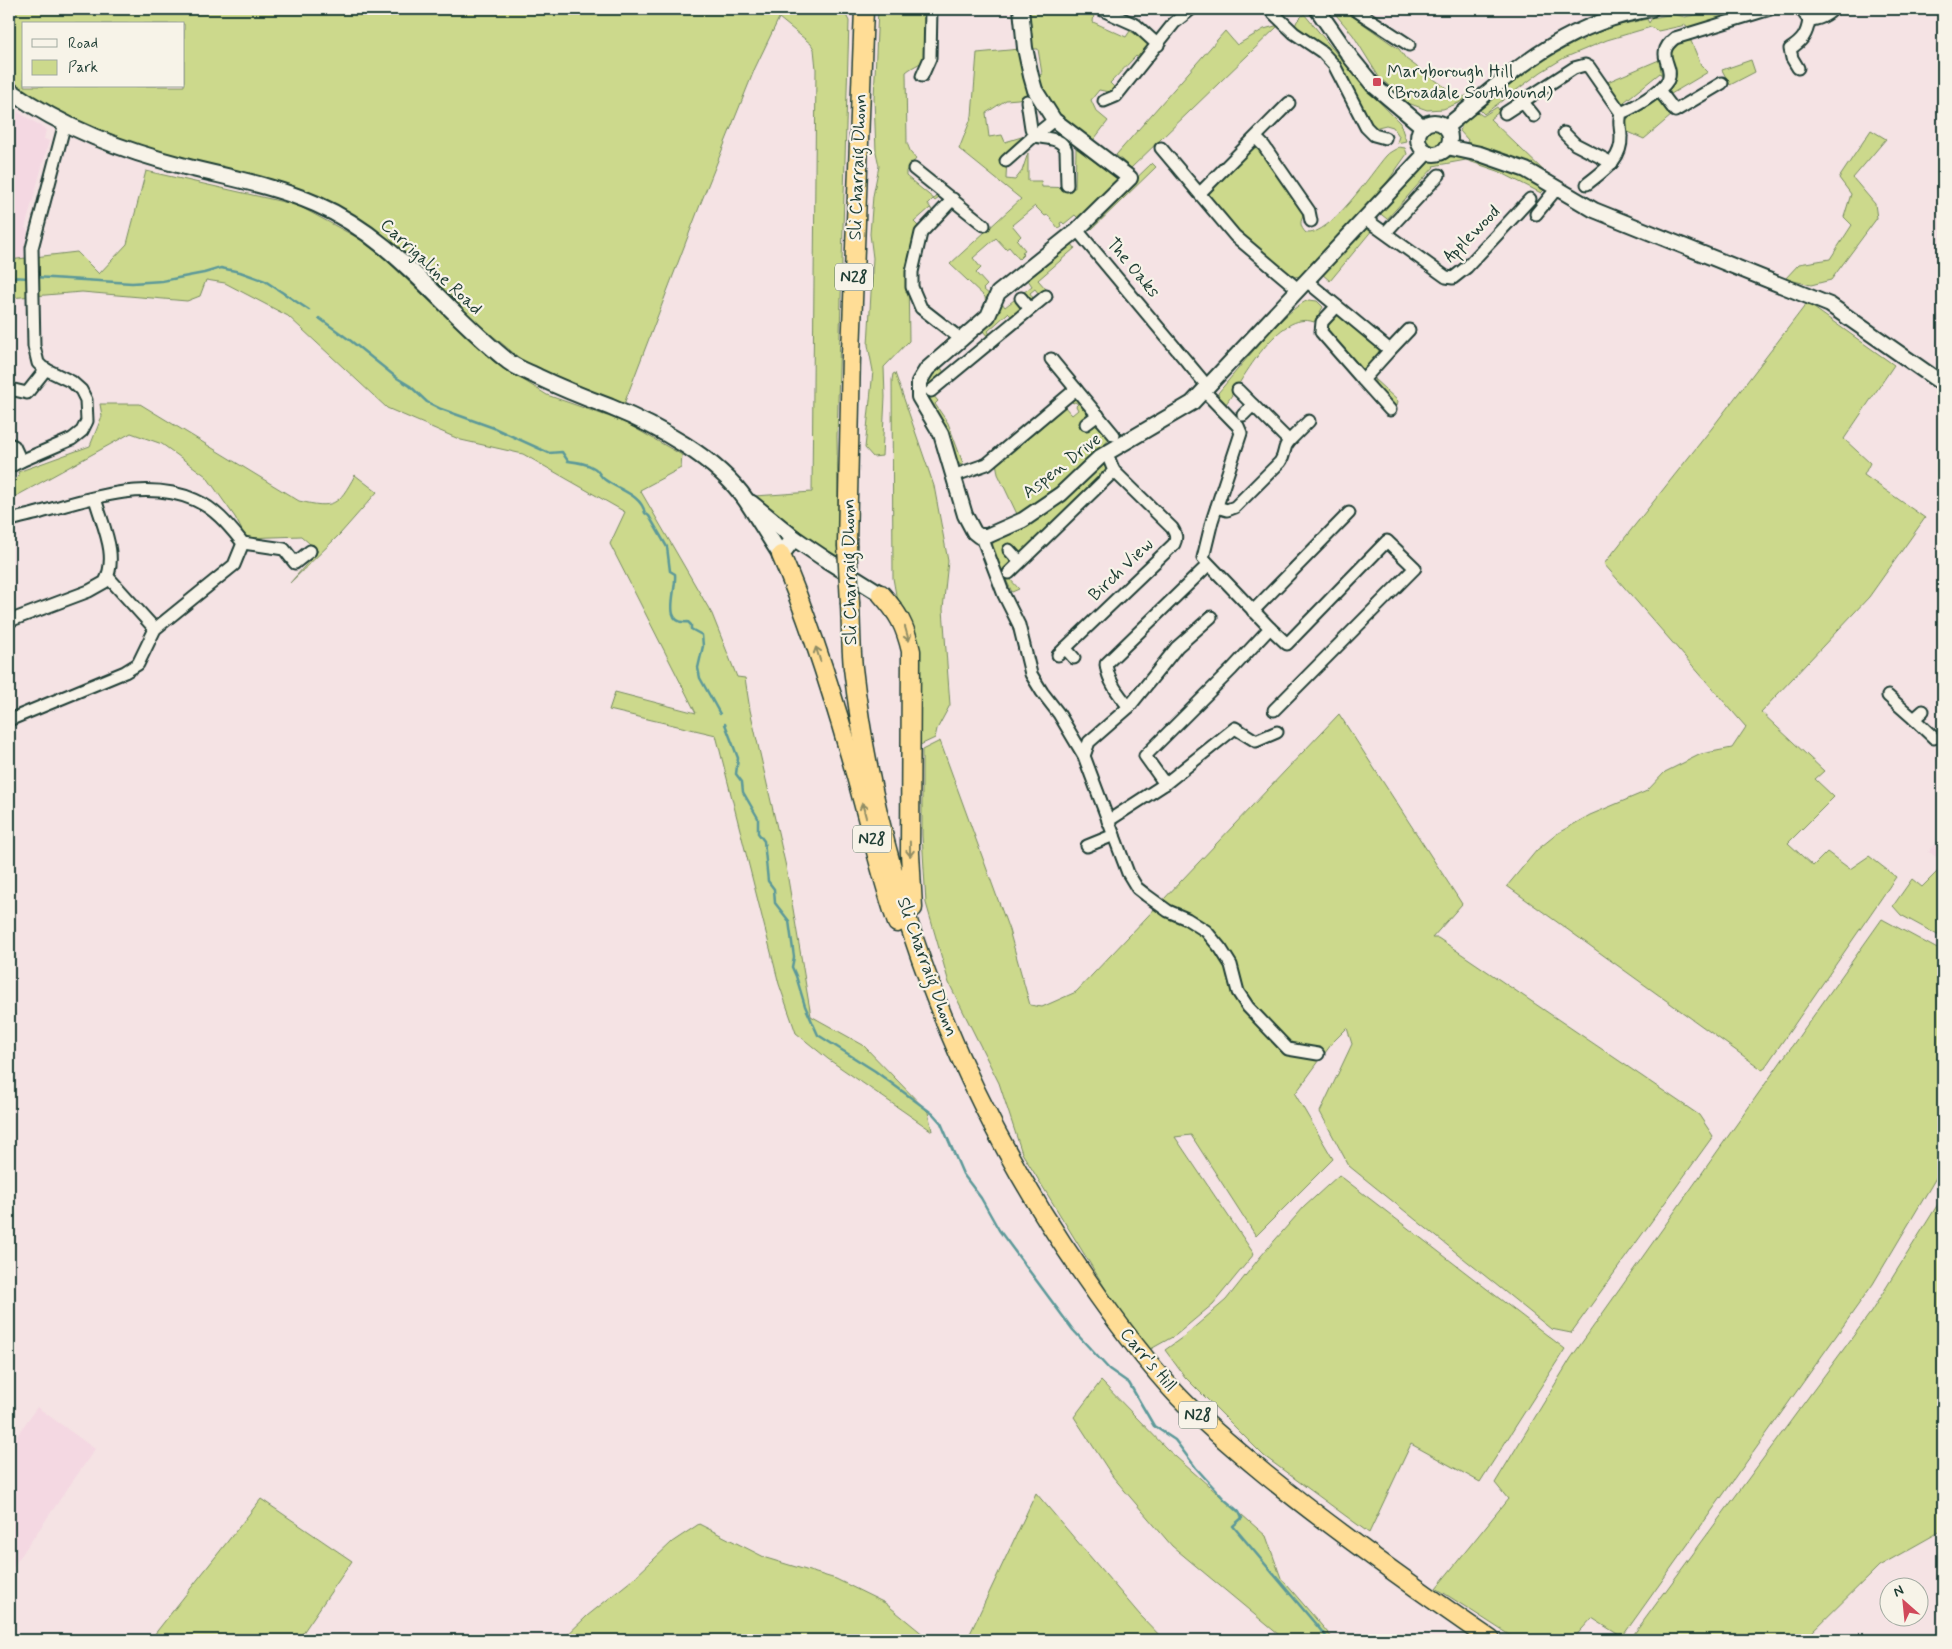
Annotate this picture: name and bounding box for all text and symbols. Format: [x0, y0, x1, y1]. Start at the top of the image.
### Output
legend [22, 22, 185, 88]
text: Road [68, 34, 98, 54]
text: Park [68, 58, 98, 78]
place label: Maryborough Hill (Broadale Southbound) [1387, 60, 1553, 105]
marker: Maryborough Hill (Broadale Southbound) [1371, 76, 1383, 88]
street label: Sli Charraig Dhonn [843, 93, 875, 241]
street label: Applewood [1438, 200, 1507, 269]
street label: Carrigaline Road [375, 213, 487, 321]
street label: The Oaks [1101, 233, 1165, 303]
road number: N28 [835, 264, 873, 290]
street label: Aspen Drive [1017, 428, 1107, 504]
street label: Sli Charraig Dhonn [837, 498, 865, 645]
street label: Birch View [1084, 533, 1159, 607]
one-way arrow [902, 626, 912, 642]
one-way arrow [812, 647, 822, 663]
one-way arrow [859, 802, 869, 818]
road number: N28 [853, 826, 891, 852]
one-way arrow [905, 840, 915, 856]
street label: Sli Charraig Dhonn [889, 894, 963, 1041]
street label: Carr's Hill [1114, 1323, 1182, 1397]
road number: N28 [1179, 1402, 1217, 1428]
north arrow [1880, 1576, 1930, 1626]
text: N [1890, 1581, 1907, 1601]

